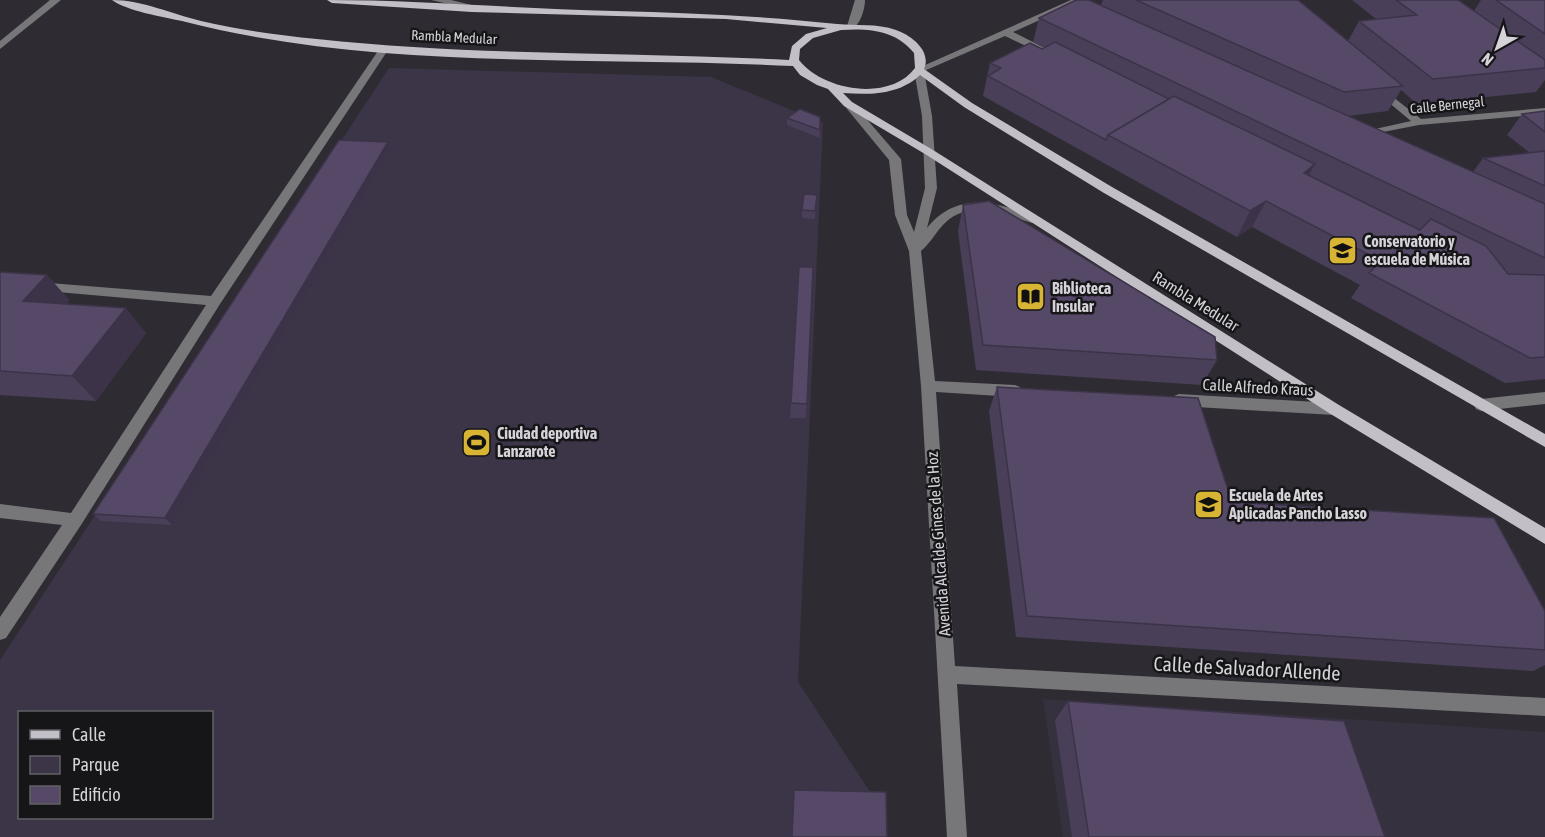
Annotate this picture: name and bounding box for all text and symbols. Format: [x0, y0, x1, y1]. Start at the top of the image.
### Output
north arrow [1467, 18, 1527, 78]
street label: Rambla Medular [411, 27, 498, 47]
text: N [1478, 50, 1497, 69]
street label: Calle Bernegal [1409, 93, 1485, 117]
place label: Conservatorio y escuela de Música [1364, 232, 1470, 268]
school or university icon: Conservatorio y escuela de Música [1327, 234, 1359, 266]
street label: Rambla Medular [1150, 267, 1243, 335]
place label: Biblioteca Insular [1052, 279, 1111, 315]
library icon: Biblioteca Insular [1015, 281, 1047, 313]
street label: Calle Alfredo Kraus [1202, 375, 1314, 399]
place label: Ciudad deportiva Lanzarote [497, 424, 597, 460]
sports icon: Ciudad deportiva Lanzarote [460, 426, 492, 458]
street label: Avenida Alcalde Gines de la Hoz [923, 451, 953, 637]
place label: Escuela de Artes Aplicadas Pancho Lasso [1228, 486, 1368, 522]
school or university icon: Escuela de Artes Aplicadas Pancho Lasso [1192, 488, 1224, 520]
street label: Calle de Salvador Allende [1153, 652, 1341, 684]
legend [18, 711, 213, 819]
text: Calle [72, 724, 106, 745]
text: Parque [72, 754, 120, 775]
text: Edificio [72, 784, 121, 805]

